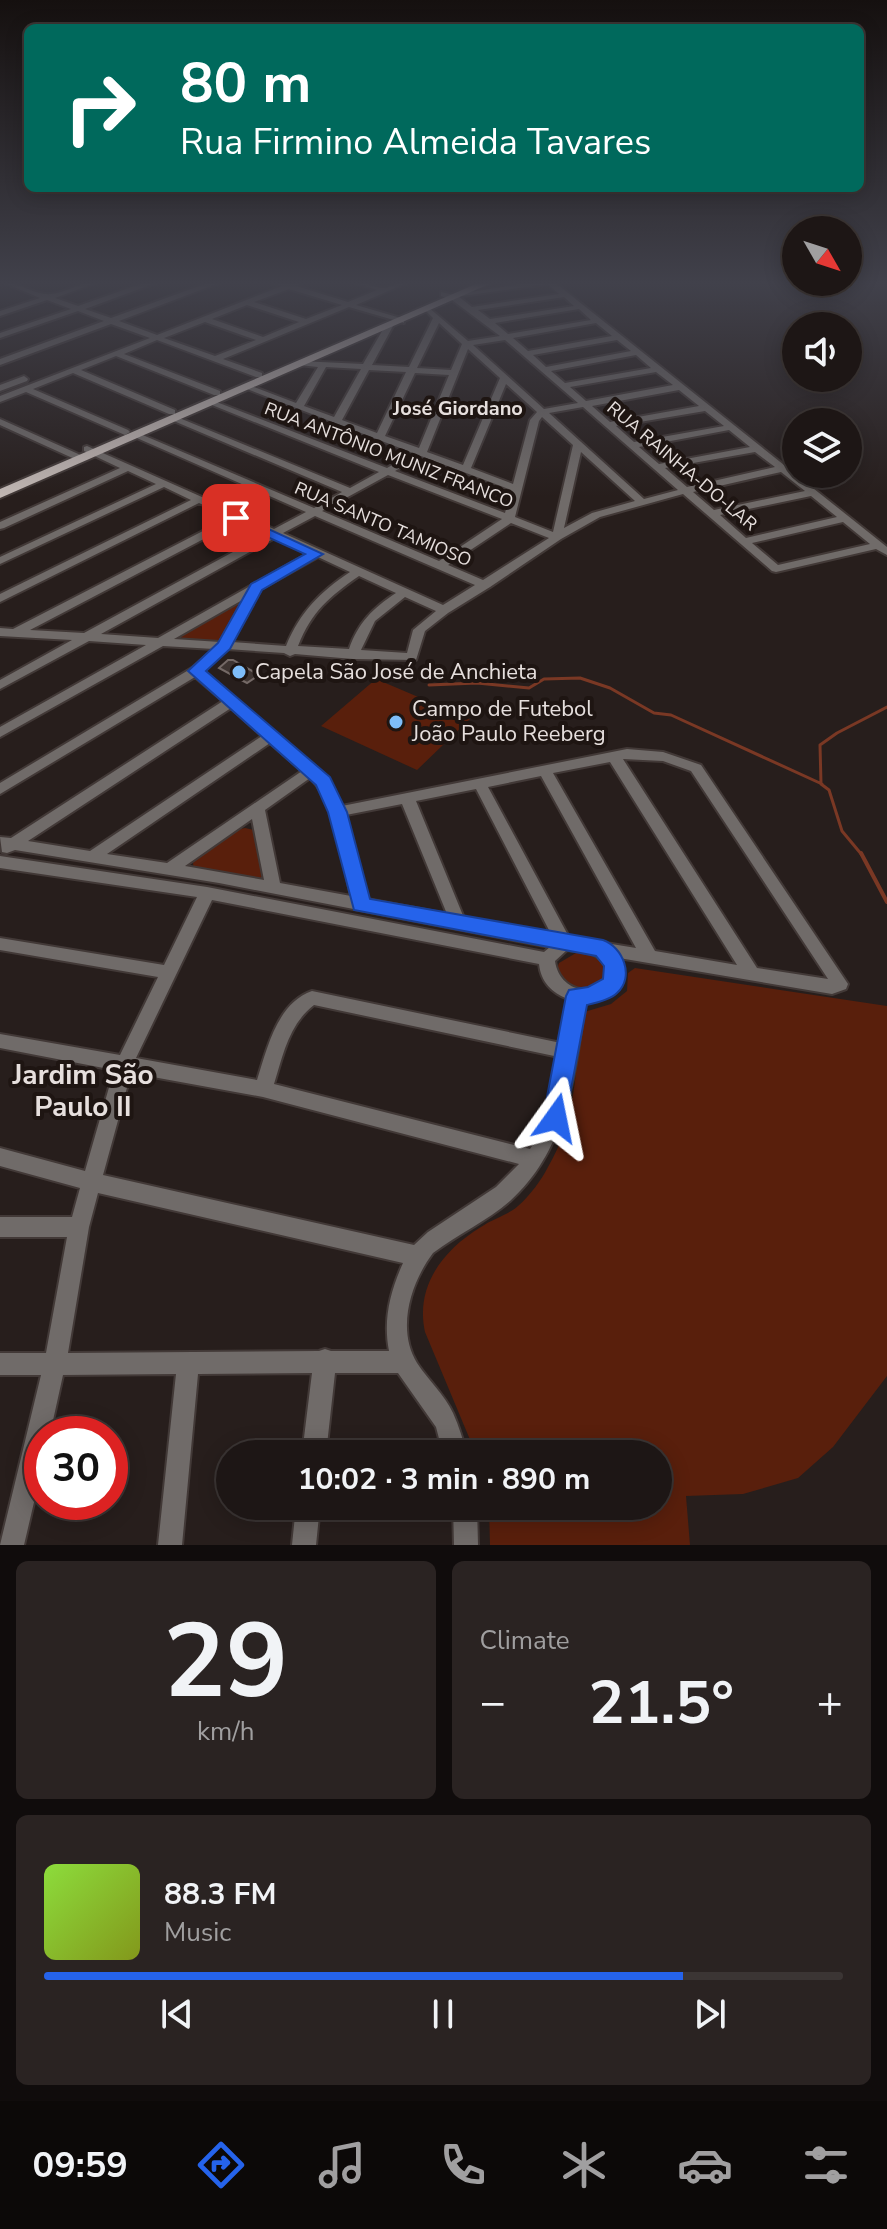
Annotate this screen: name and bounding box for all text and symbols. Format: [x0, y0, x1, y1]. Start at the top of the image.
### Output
text: 80 m [180, 45, 311, 122]
icon: right [48, 56, 152, 160]
text: Rua Firmino Almeida Tavares [180, 118, 651, 167]
north arrow [782, 216, 862, 296]
map controls [782, 216, 862, 488]
button: sound [782, 312, 862, 392]
district label: José Giordano [392, 395, 523, 422]
street label: RUA ANTÔNIO MUNIZ FRANCO [261, 396, 517, 514]
street label: RUA RAINHA-DO-LAR [602, 396, 762, 536]
button: layers [782, 408, 862, 488]
street label: RUA SANTO TAMIOSO [291, 476, 475, 572]
pin [202, 484, 270, 552]
icon: arrive [214, 496, 258, 540]
place label: Capela São José de Anchieta [255, 657, 537, 687]
marker: Capela São José de Anchieta [230, 663, 248, 681]
place label: Campo de Futebol João Paulo Reeberg [411, 694, 606, 749]
marker: Campo de Futebol João Paulo Reeberg [387, 713, 405, 731]
district label: Jardim São Paulo II [11, 1056, 154, 1126]
position arrow [514, 1076, 598, 1160]
speed limit sign: 30 [24, 1416, 128, 1520]
text: 10:02 · 3 min · 890 m [298, 1459, 590, 1500]
text: 29 [163, 1591, 288, 1733]
text: Climate [480, 1623, 570, 1658]
text: 21.5° [588, 1662, 734, 1744]
text: − [480, 1673, 506, 1733]
text: + [817, 1673, 843, 1733]
text: km/h [197, 1714, 254, 1749]
text: 88.3 FM [164, 1874, 276, 1915]
text: Music [164, 1915, 231, 1950]
icon: previous [155, 1992, 199, 2036]
icon: pause [421, 1992, 465, 2036]
icon: next [688, 1992, 732, 2036]
icon: directions [193, 2137, 249, 2193]
icon: music [314, 2137, 370, 2193]
icon: phone [435, 2137, 491, 2193]
icon: climate [556, 2137, 612, 2193]
icon: car [677, 2137, 733, 2193]
icon: filters [798, 2137, 854, 2193]
text: 09:59 [33, 2141, 128, 2190]

